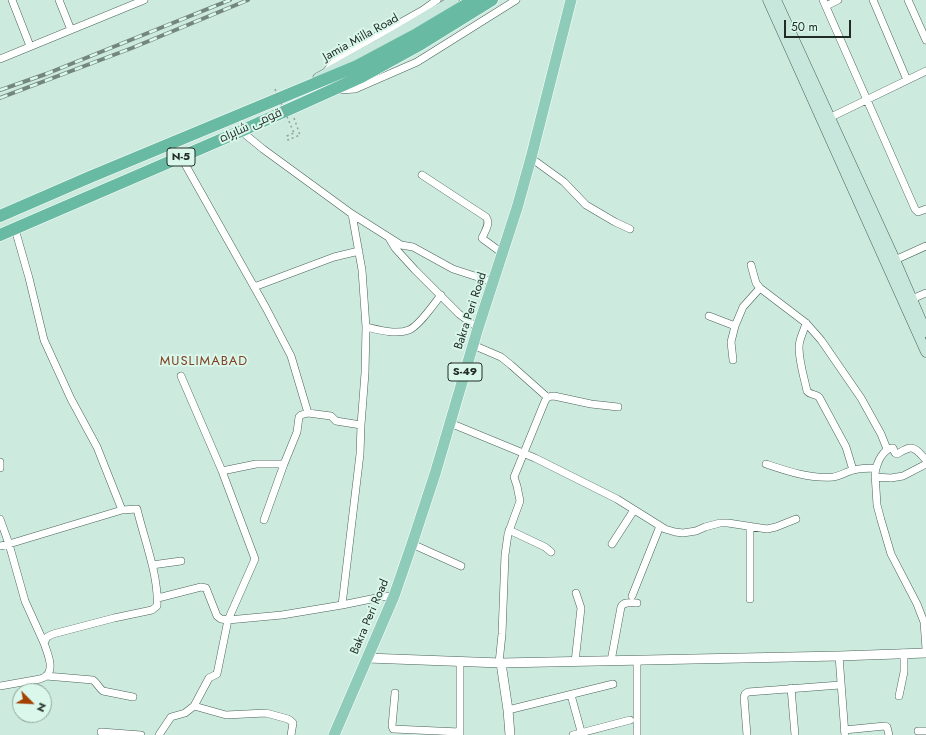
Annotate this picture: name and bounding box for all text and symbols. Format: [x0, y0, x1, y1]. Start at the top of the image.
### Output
street label: Jamia Milla Road [321, 11, 401, 65]
scale bar [786, 12, 853, 38]
text: 50 m [791, 18, 818, 36]
street label: قومی شاہراہ [218, 106, 284, 146]
road number: N-5 [167, 148, 195, 166]
street label: Bakra Peri Road [452, 271, 490, 351]
district label: MUSLIMABAD [160, 354, 248, 370]
road number: S-49 [448, 363, 482, 381]
street label: Bakra Peri Road [348, 577, 392, 657]
north arrow [12, 683, 52, 723]
text: N [33, 700, 51, 715]

